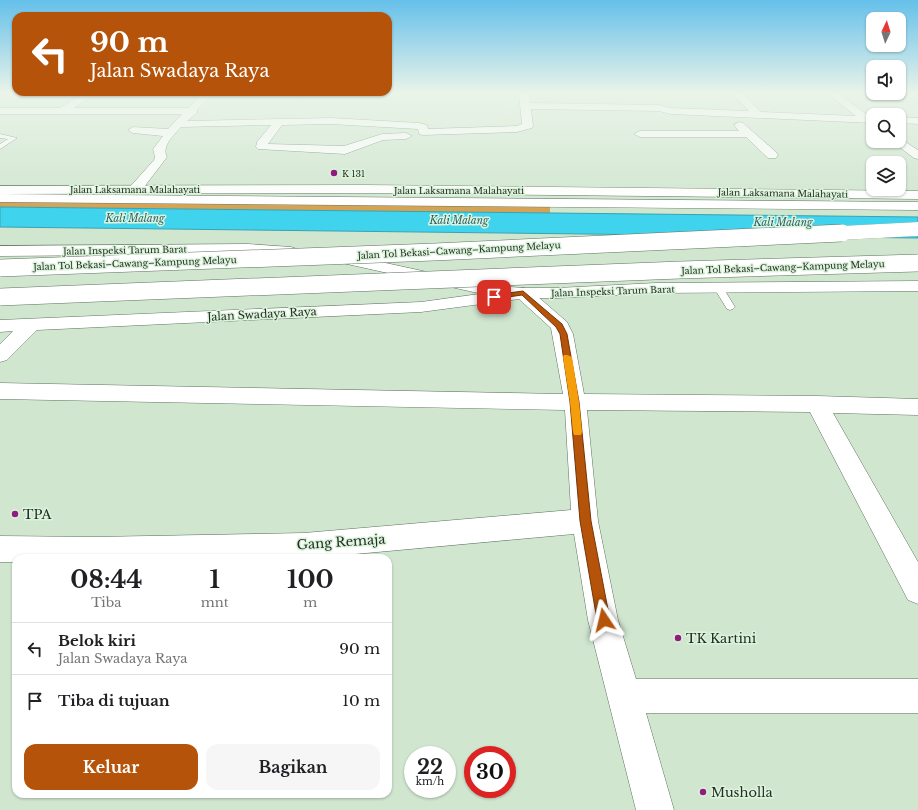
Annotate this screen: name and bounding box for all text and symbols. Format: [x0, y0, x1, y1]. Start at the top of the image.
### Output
north arrow [866, 12, 906, 52]
map controls [866, 12, 906, 196]
text: 90 m [90, 25, 168, 60]
icon: left [24, 28, 76, 80]
text: Jalan Swadaya Raya [90, 60, 269, 82]
button: sound [866, 60, 906, 100]
button: search [866, 108, 906, 148]
button: layers [866, 156, 906, 196]
marker: K 131 [329, 168, 339, 178]
place label: K 131 [342, 168, 365, 179]
street label: Jalan Laksamana Malahayati [69, 184, 200, 195]
street label: Jalan Laksamana Malahayati [393, 185, 524, 196]
street label: Jalan Laksamana Malahayati [717, 186, 848, 200]
water label: Kali Malang [105, 212, 165, 225]
water label: Kali Malang [429, 214, 489, 227]
water label: Kali Malang [753, 216, 813, 229]
street label: Jalan Tol Bekasi–Cawang–Kampung Melayu [356, 239, 561, 261]
street label: Jalan Inspeksi Tarum Barat [62, 243, 187, 257]
street label: Jalan Tol Bekasi–Cawang–Kampung Melayu [32, 254, 237, 272]
street label: Jalan Tol Bekasi–Cawang–Kampung Melayu [680, 258, 885, 276]
pin [477, 280, 511, 314]
street label: Jalan Inspeksi Tarum Barat [550, 283, 676, 299]
icon: arrive [483, 286, 505, 308]
street label: Jalan Swadaya Raya [205, 304, 318, 324]
place label: TPA [23, 506, 53, 523]
marker: TPA [10, 509, 20, 519]
street label: Gang Remaja [296, 530, 387, 554]
text: 08:44 [70, 565, 142, 594]
text: 1 [209, 565, 220, 594]
text: 100 [287, 565, 334, 594]
text: Tiba [91, 594, 121, 611]
text: mnt [201, 594, 229, 611]
text: m [303, 594, 317, 611]
position arrow [583, 599, 625, 641]
place label: TK Kartini [686, 630, 757, 647]
text: Belok kiri [58, 631, 136, 650]
marker: TK Kartini [673, 633, 683, 643]
icon: left [24, 638, 46, 660]
text: 90 m [339, 639, 380, 658]
text: Jalan Swadaya Raya [58, 650, 188, 667]
icon: arrive [24, 690, 46, 712]
text: Tiba di tujuan [58, 691, 170, 710]
text: 10 m [342, 691, 380, 710]
button: Keluar [24, 744, 198, 790]
button: Bagikan [206, 744, 380, 790]
speed limit sign: 30 [464, 746, 516, 798]
text: 22 [417, 755, 443, 779]
text: km/h [416, 775, 444, 788]
place label: Musholla [711, 784, 773, 801]
marker: Musholla [698, 787, 708, 797]

